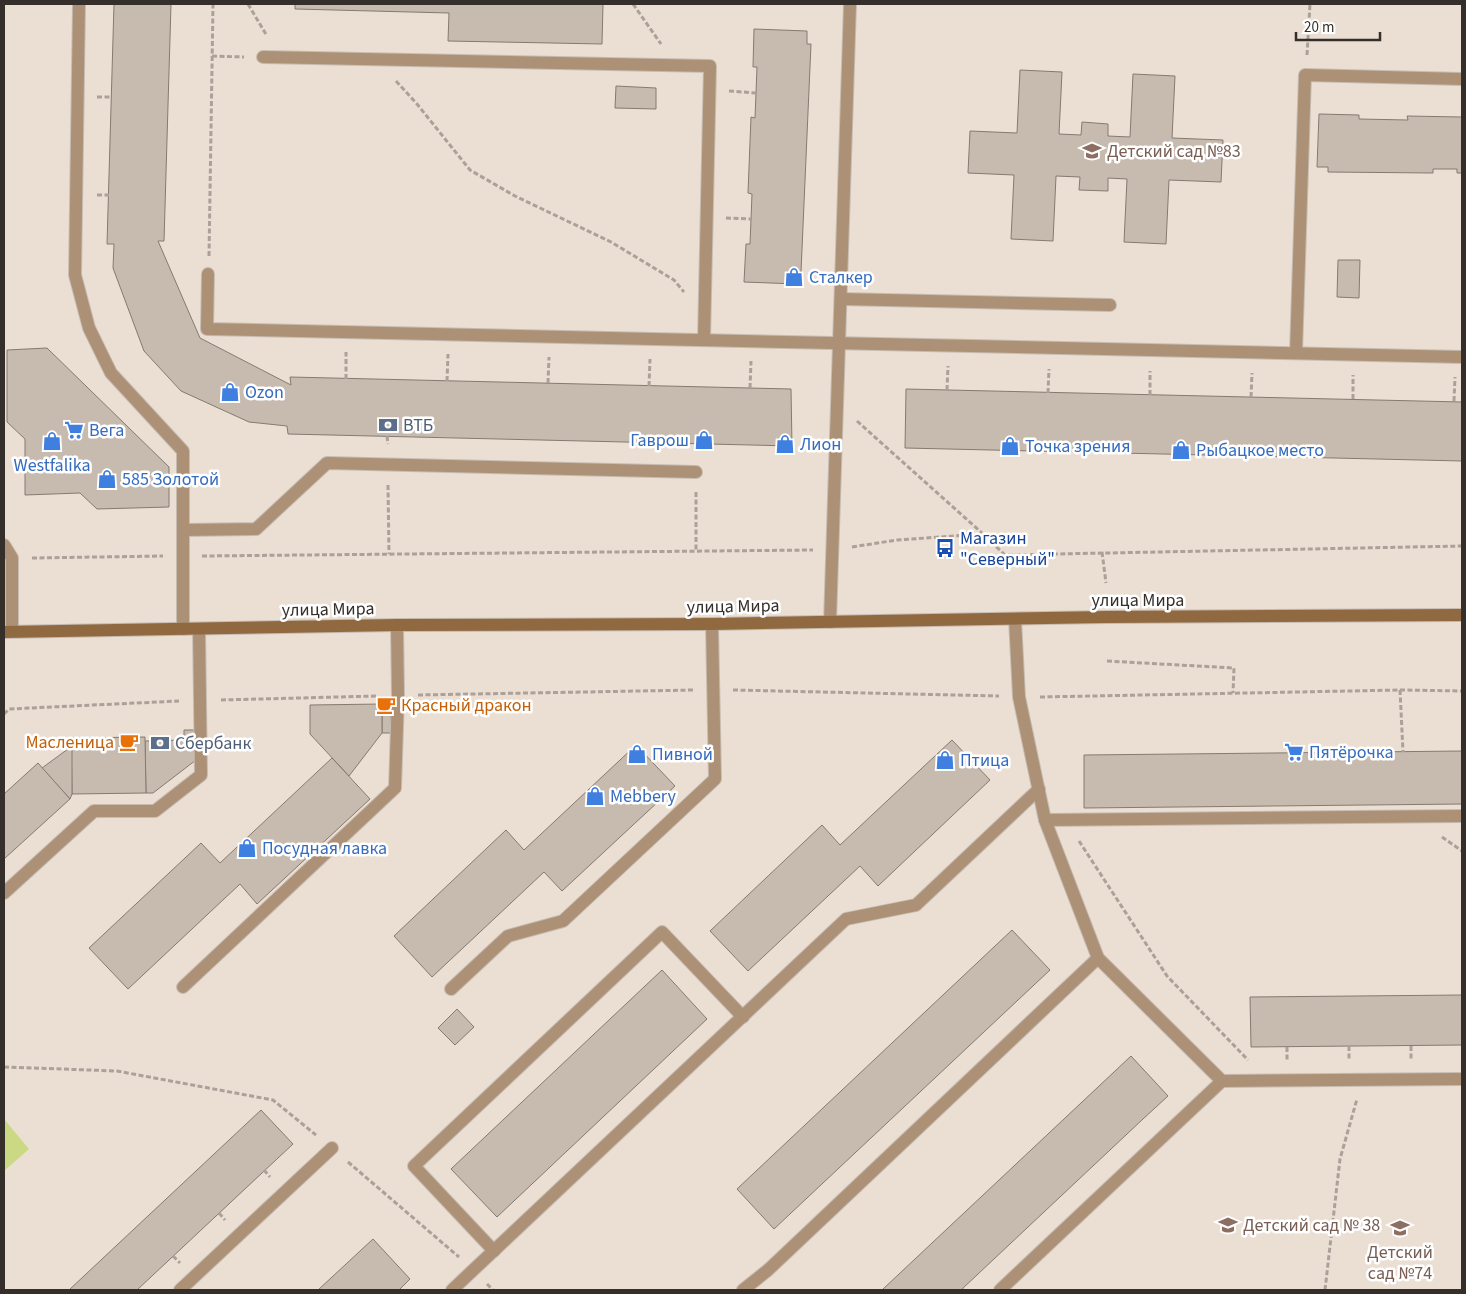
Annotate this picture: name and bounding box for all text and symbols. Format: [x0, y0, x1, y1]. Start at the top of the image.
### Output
scale bar [1296, 10, 1380, 42]
text: 20 m [1304, 17, 1334, 38]
place label: Детский сад №83 [1107, 139, 1241, 164]
school or university icon: Детский сад №83 [1081, 140, 1103, 162]
place label: Сталкер [809, 265, 873, 290]
shop icon: Сталкер [783, 266, 805, 288]
place label: Ozon [245, 380, 284, 405]
shop icon: Ozon [219, 381, 241, 403]
place label: ВТБ [403, 413, 433, 438]
bank icon: ВТБ [377, 414, 399, 436]
place label: Вега [89, 418, 124, 443]
supermarket icon: Вега [63, 419, 85, 441]
place label: Гаврош [630, 428, 689, 453]
shop icon: Гаврош [693, 429, 715, 451]
shop icon: Westfalika [41, 430, 63, 452]
place label: Лион [800, 432, 841, 457]
shop icon: Лион [774, 433, 796, 455]
place label: Точка зрения [1025, 434, 1131, 459]
shop icon: Точка зрения [999, 435, 1021, 457]
place label: Рыбацкое место [1196, 438, 1324, 463]
shop icon: Рыбацкое место [1170, 439, 1192, 461]
place label: Westfalika [14, 453, 91, 478]
place label: 585 Золотой [122, 467, 219, 492]
shop icon: 585 Золотой [96, 468, 118, 490]
place label: Магазин "Северный" [960, 526, 1055, 572]
bus stop icon: Магазин "Северный" [934, 537, 956, 559]
street label: улица Мира [1092, 588, 1184, 613]
street label: улица Мира [686, 593, 780, 620]
street label: улица Мира [281, 596, 375, 623]
place label: Красный дракон [401, 693, 532, 718]
cafe icon: Красный дракон [375, 694, 397, 716]
place label: Масленица [25, 730, 114, 755]
cafe icon: Масленица [118, 731, 140, 753]
place label: Сбербанк [175, 731, 251, 756]
bank icon: Сбербанк [149, 732, 171, 754]
place label: Пятёрочка [1309, 740, 1394, 765]
supermarket icon: Пятёрочка [1283, 741, 1305, 763]
place label: Пивной [652, 742, 713, 767]
shop icon: Пивной [626, 743, 648, 765]
place label: Птица [960, 748, 1009, 773]
shop icon: Птица [934, 749, 956, 771]
place label: Mebbery [610, 784, 677, 809]
shop icon: Mebbery [584, 785, 606, 807]
place label: Посудная лавка [262, 836, 387, 861]
shop icon: Посудная лавка [236, 837, 258, 859]
place label: Детский сад № 38 [1243, 1213, 1380, 1238]
school or university icon: Детский сад № 38 [1217, 1214, 1239, 1236]
school or university icon: Детский сад №74 [1389, 1217, 1411, 1239]
place label: Детский сад №74 [1367, 1240, 1433, 1286]

